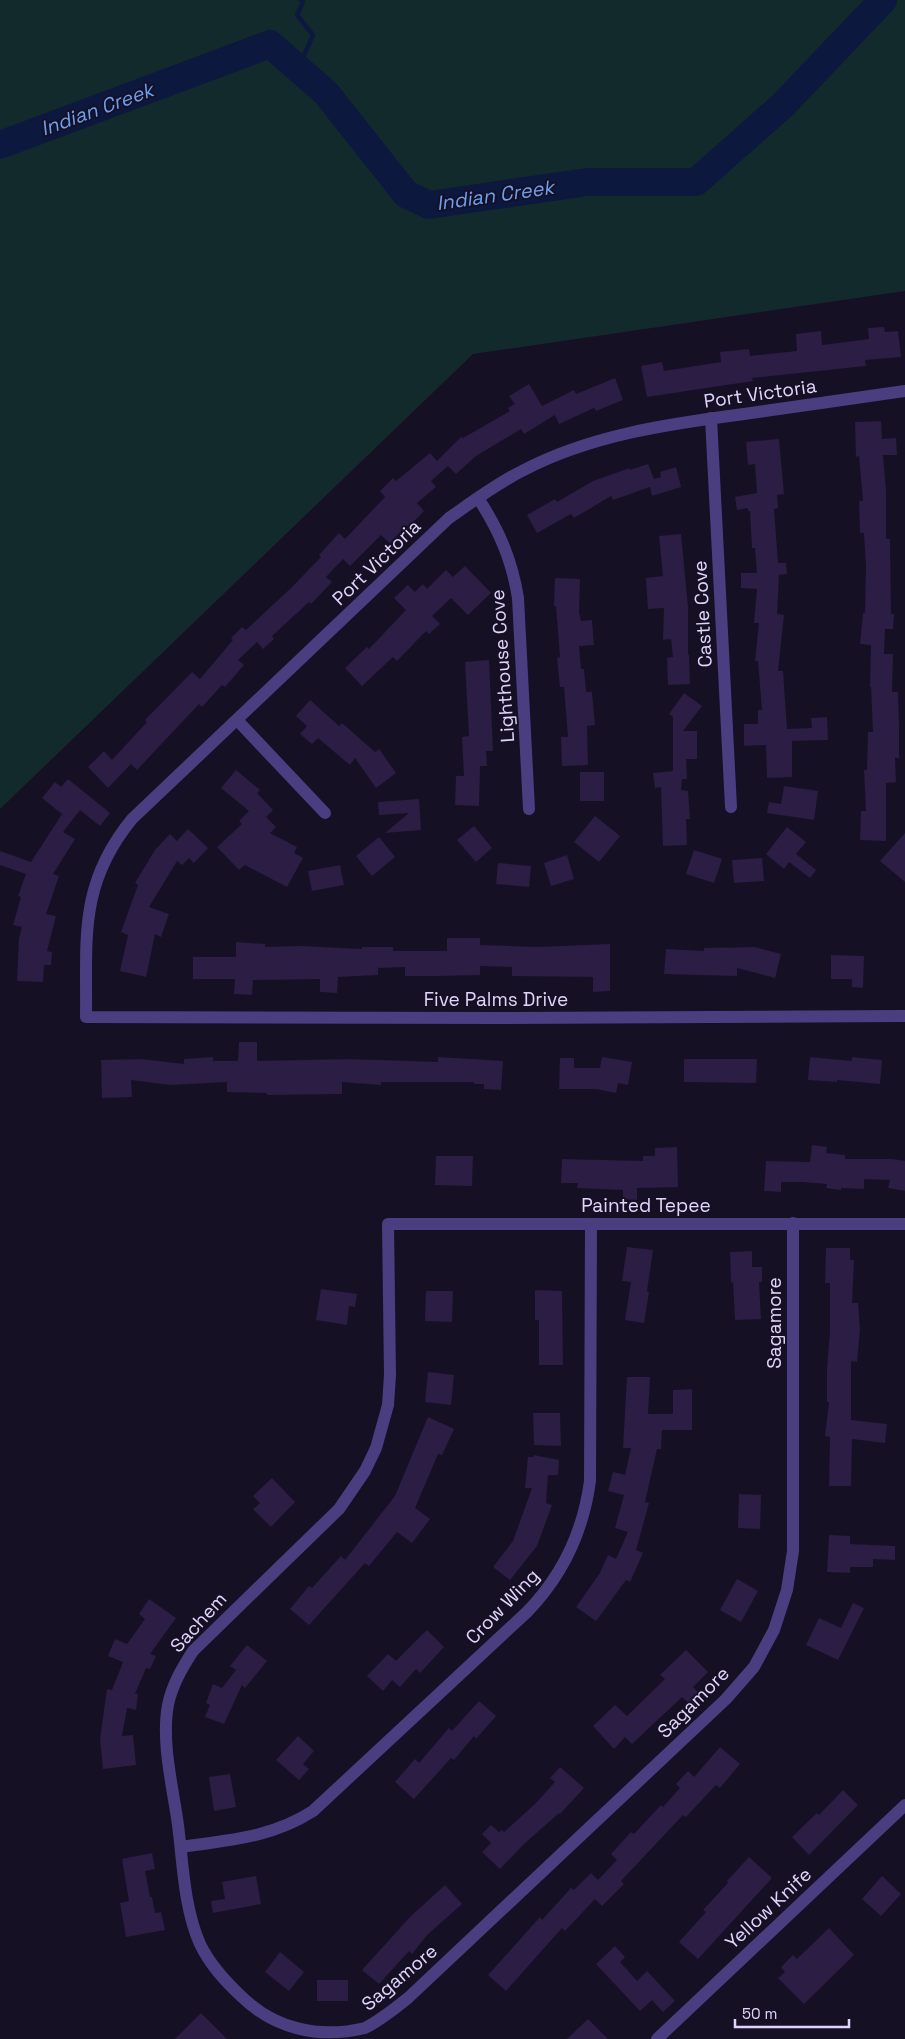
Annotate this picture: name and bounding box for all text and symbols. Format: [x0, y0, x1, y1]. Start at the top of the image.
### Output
water label: Indian Creek [37, 76, 159, 141]
water label: Indian Creek [435, 174, 558, 216]
street label: Port Victoria [702, 373, 818, 414]
street label: Port Victoria [327, 514, 426, 611]
street label: Castle Cove [687, 560, 718, 668]
street label: Lighthouse Cove [485, 589, 520, 743]
street label: Five Palms Drive [424, 987, 568, 1012]
street label: Painted Tepee [581, 1193, 711, 1218]
street label: Sagamore [762, 1277, 787, 1369]
street label: Crow Wing [460, 1563, 545, 1649]
street label: Sachem [165, 1587, 232, 1658]
street label: Sagamore [652, 1661, 735, 1744]
street label: Yellow Knife [720, 1862, 817, 1955]
street label: Sagamore [356, 1938, 442, 2016]
scale bar [735, 1996, 849, 2028]
text: 50 m [742, 2004, 777, 2023]

